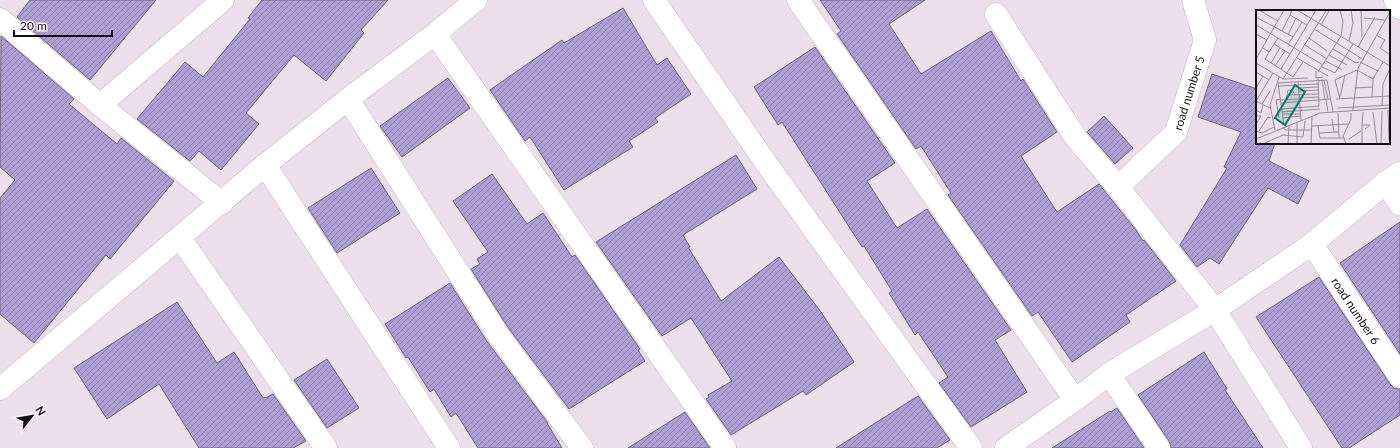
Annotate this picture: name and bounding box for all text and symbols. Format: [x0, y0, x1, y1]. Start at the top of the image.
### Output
inset map [1256, 10, 1390, 144]
scale bar [14, 12, 112, 38]
text: 20 m [20, 18, 47, 33]
street label: road number 5 [1170, 54, 1207, 132]
street label: road number 6 [1329, 274, 1384, 347]
north arrow [12, 396, 52, 436]
text: N [33, 404, 49, 418]

